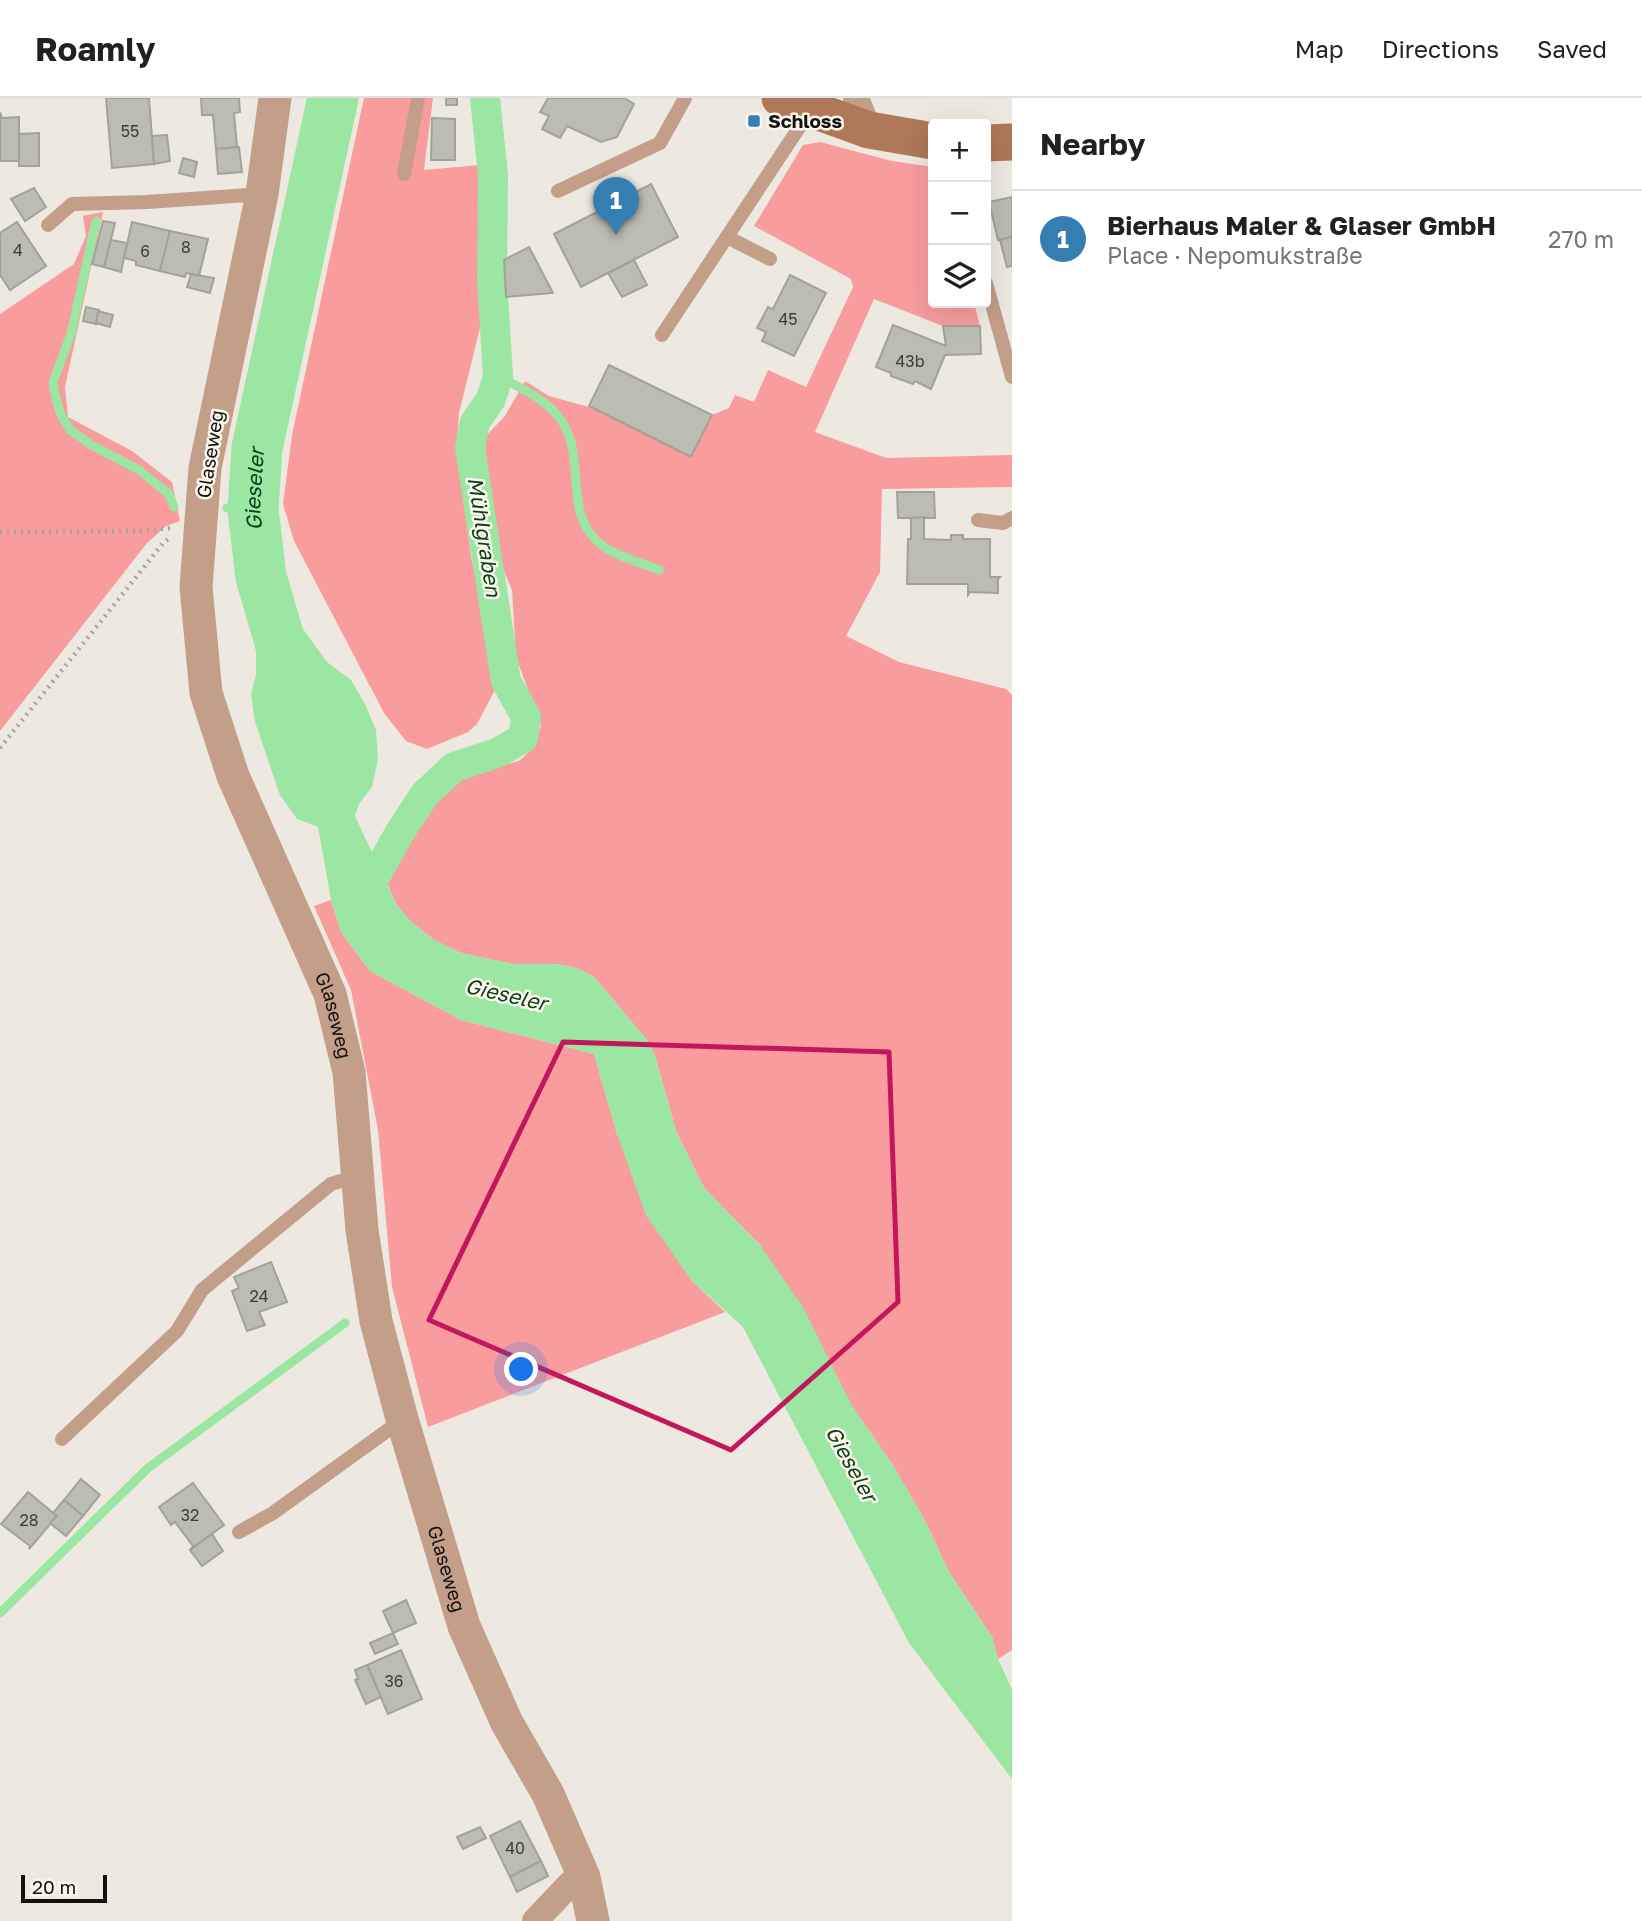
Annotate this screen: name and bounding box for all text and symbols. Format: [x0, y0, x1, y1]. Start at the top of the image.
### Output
text: Roamly [35, 29, 155, 68]
text: Map [1295, 34, 1344, 63]
text: Directions [1382, 34, 1499, 63]
text: Saved [1537, 34, 1607, 63]
place label: Schloss [768, 109, 842, 132]
marker: Schloss [746, 113, 762, 129]
map controls [928, 119, 991, 308]
button: + [928, 119, 991, 182]
house number: 55 [121, 121, 139, 141]
text: Nearby [1040, 126, 1145, 162]
pin: 1 [593, 177, 639, 235]
button: − [928, 182, 991, 245]
text: Bierhaus Maler & Glaser GmbH [1107, 210, 1496, 241]
text: 1 [1057, 225, 1069, 253]
text: 270 m [1548, 225, 1614, 253]
house number: 8 [181, 237, 191, 257]
house number: 4 [13, 240, 23, 260]
house number: 6 [140, 241, 150, 261]
text: Place · Nepomukstraße [1107, 241, 1363, 269]
button: layers [928, 245, 991, 308]
house number: 45 [778, 309, 798, 329]
house number: 43b [896, 351, 925, 371]
street label: Glaseweg [191, 408, 228, 500]
water label: Gieseler [239, 444, 269, 532]
water label: Mühlgraben [463, 475, 507, 600]
street label: Glaseweg [311, 968, 357, 1061]
water label: Gieseler [463, 972, 552, 1017]
house number: 24 [249, 1286, 269, 1306]
your location [504, 1352, 538, 1386]
water label: Gieseler [820, 1421, 885, 1508]
house number: 32 [181, 1505, 199, 1525]
house number: 28 [19, 1510, 39, 1530]
street label: Glaseweg [424, 1523, 471, 1615]
house number: 36 [384, 1671, 404, 1691]
house number: 40 [505, 1838, 525, 1858]
scale bar [21, 1872, 107, 1904]
text: 20 m [32, 1875, 76, 1898]

